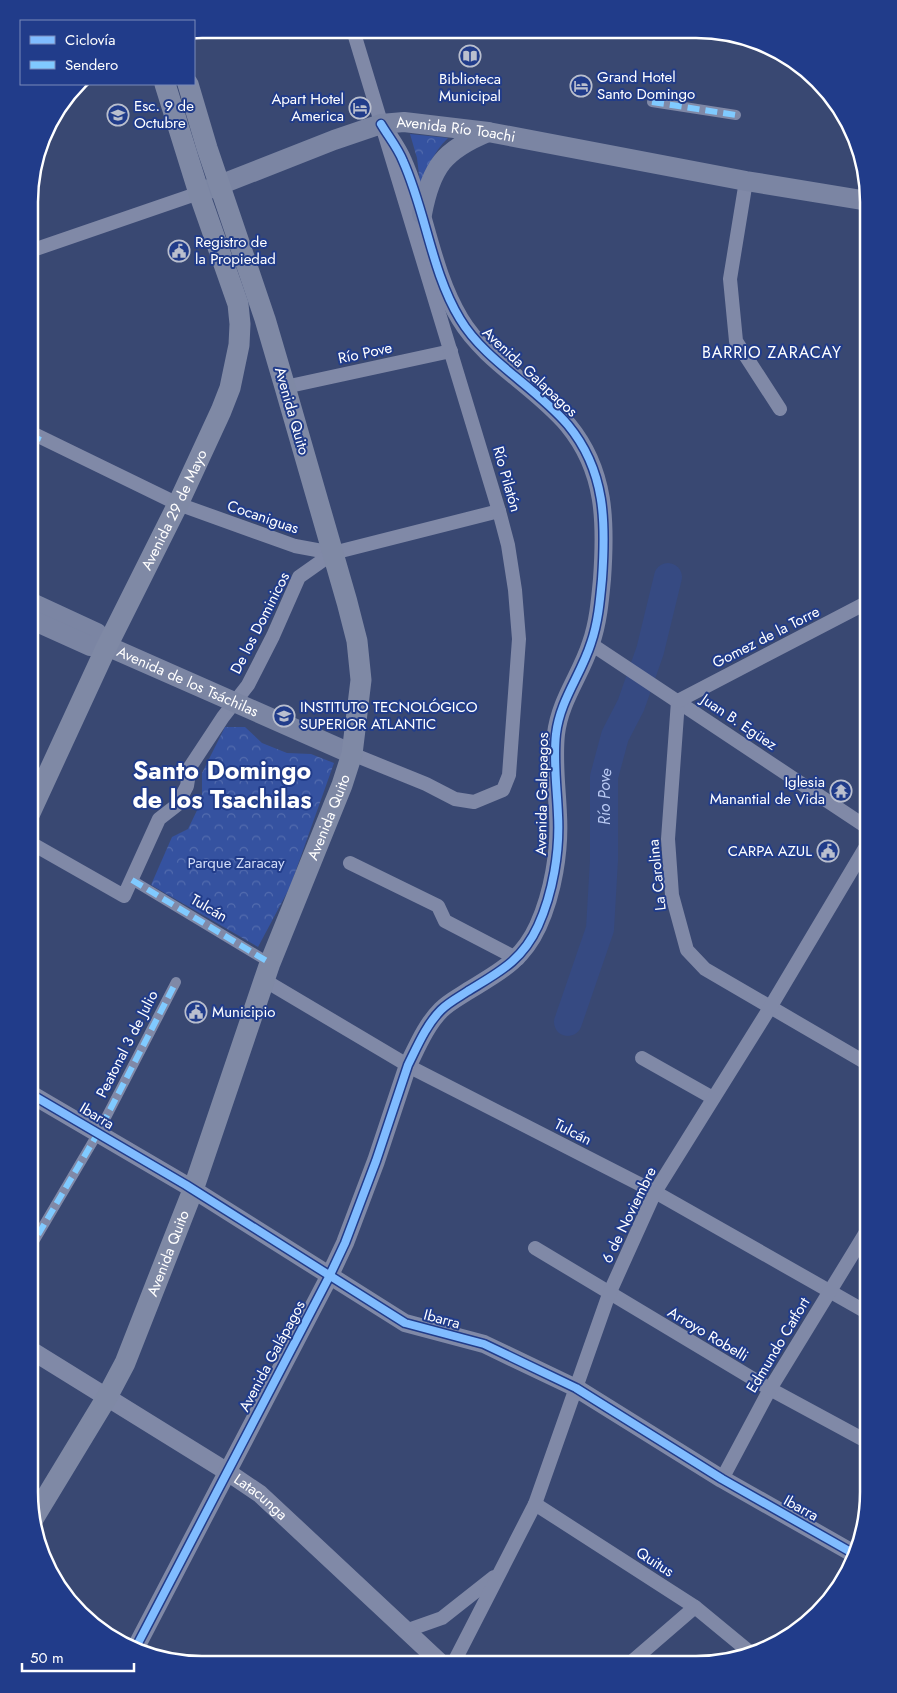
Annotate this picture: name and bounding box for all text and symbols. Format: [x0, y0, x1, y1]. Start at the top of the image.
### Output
legend [20, 20, 195, 85]
text: Ciclovía [65, 29, 115, 51]
library icon: Biblioteca Municipal [458, 44, 482, 68]
text: Sendero [65, 54, 118, 76]
place label: Grand Hotel Santo Domingo [597, 66, 695, 105]
place label: Biblioteca Municipal [439, 68, 501, 107]
hotel icon: Grand Hotel Santo Domingo [569, 74, 593, 98]
place label: Apart Hotel America [271, 88, 344, 127]
place label: Esc. 9 de Octubre [134, 95, 194, 134]
hotel icon: Apart Hotel America [348, 96, 372, 120]
school or university icon: Esc. 9 de Octubre [106, 103, 130, 127]
street label: Avenida Río Toachi [395, 111, 517, 148]
place label: Registro de la Propiedad [195, 231, 276, 270]
public building icon: Registro de la Propiedad [167, 239, 191, 263]
street label: Avenida Galapagos [477, 322, 583, 422]
street label: Río Pove [336, 336, 394, 369]
district label: BARRIO ZARACAY [702, 341, 842, 364]
street label: Avenida Quito [269, 364, 315, 458]
street label: Río Pilatón [487, 444, 527, 514]
street label: Avenida 29 de Mayo [136, 446, 213, 574]
street label: Cocaniguas [224, 495, 302, 539]
street label: De los Dominicos [225, 568, 295, 678]
street label: Gomez de la Torre [709, 600, 824, 674]
street label: Avenida de los Tsáchilas [113, 641, 262, 722]
street label: Juan B. Egüez [695, 687, 781, 756]
place label: INSTITUTO TECNOLÓGICO SUPERIOR ATLANTIC [300, 696, 478, 735]
school or university icon: INSTITUTO TECNOLÓGICO SUPERIOR ATLANTIC [272, 704, 296, 728]
street label: Avenida Galapagos [530, 732, 554, 856]
district label: Santo Domingo de los Tsachilas [132, 752, 312, 817]
water label: Río Pove [593, 765, 618, 825]
street label: Avenida Quito [302, 771, 356, 863]
place label: Iglesia Manantial de Vida [710, 771, 825, 810]
temple icon: Iglesia Manantial de Vida [829, 779, 853, 803]
street label: La Carolina [642, 838, 672, 912]
public building icon: CARPA AZUL [816, 839, 840, 863]
place label: CARPA AZUL [728, 840, 812, 862]
park label: Parque Zaracay [187, 852, 285, 874]
street label: Tulcán [186, 889, 232, 927]
street label: Peatonal 3 de Julio [90, 986, 164, 1102]
public building icon: Municipio [184, 1000, 208, 1024]
place label: Municipio [212, 1001, 276, 1023]
street label: Ibarra [75, 1097, 119, 1135]
street label: Tulcán [550, 1113, 596, 1151]
street label: 6 de Noviembre [596, 1163, 662, 1267]
street label: Avenida Quito [141, 1207, 195, 1300]
street label: Edmundo Catfort [741, 1293, 815, 1397]
street label: Avenida Galápagos [233, 1296, 311, 1416]
street label: Arroyo Robelli [663, 1301, 753, 1367]
street label: Ibarra [421, 1304, 463, 1334]
street label: Latacunga [229, 1468, 292, 1525]
street label: Ibarra [780, 1489, 822, 1527]
street label: Quitus [632, 1542, 678, 1582]
scale bar [22, 1640, 135, 1672]
text: 50 m [30, 1647, 64, 1669]

